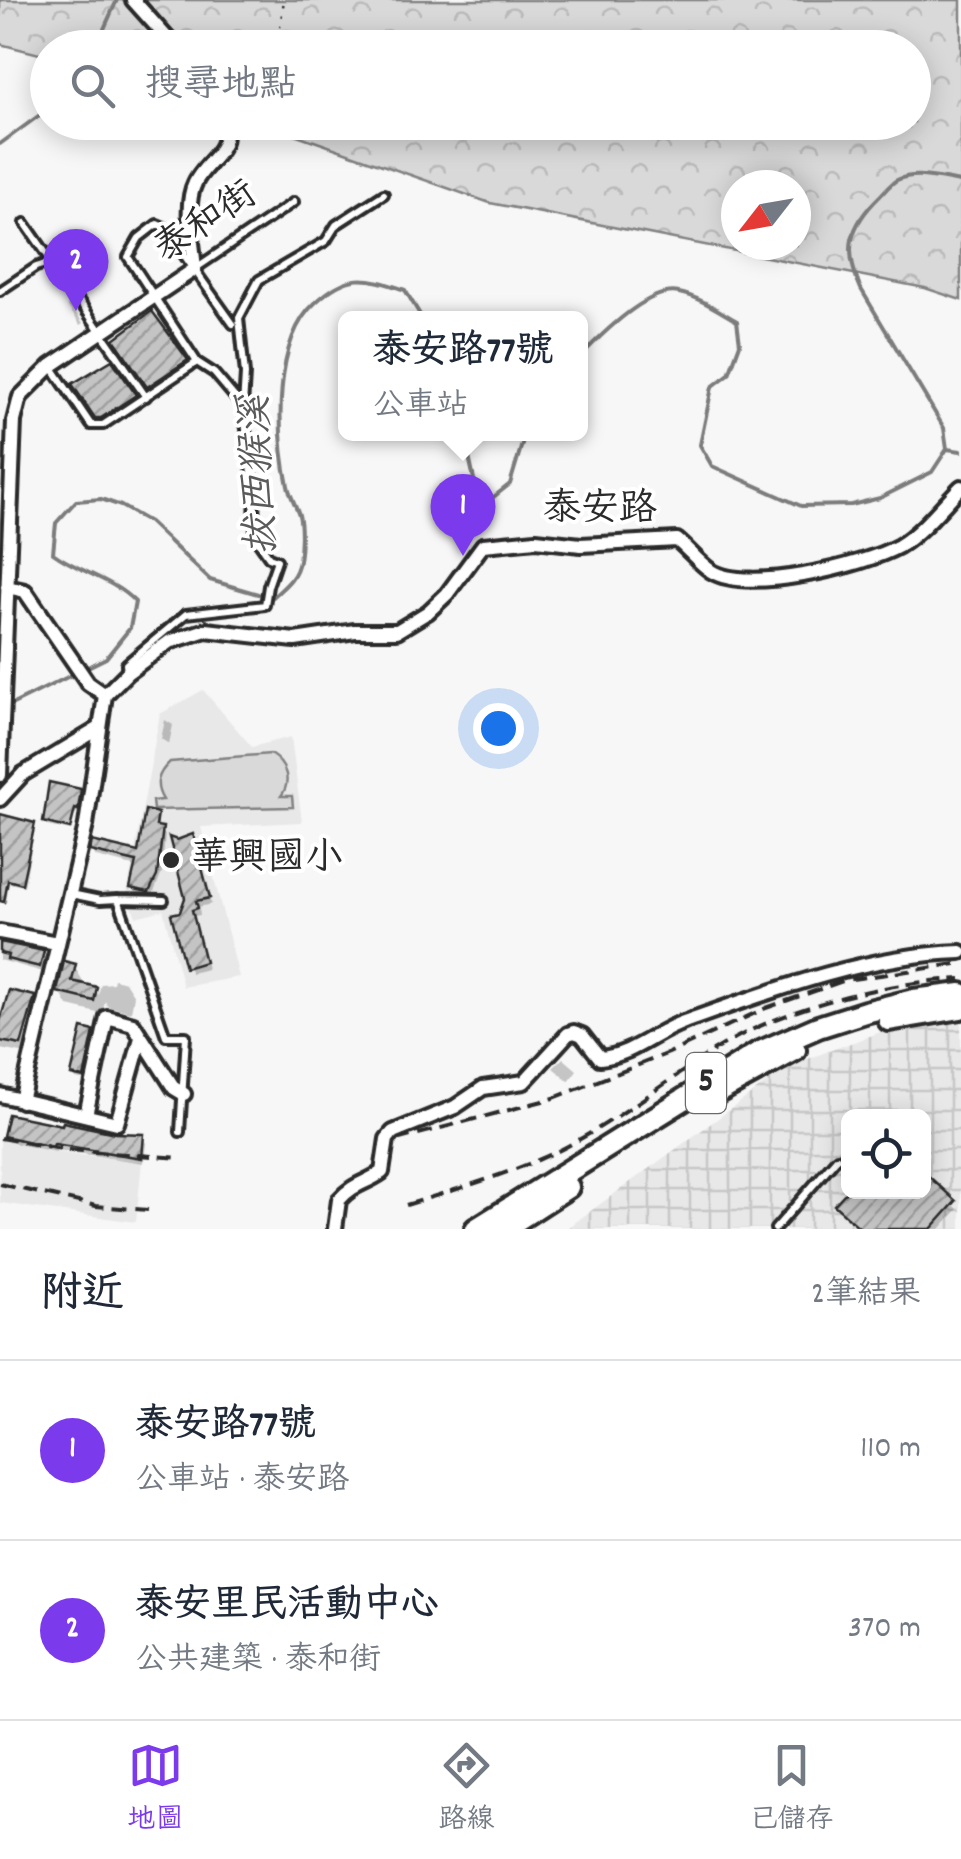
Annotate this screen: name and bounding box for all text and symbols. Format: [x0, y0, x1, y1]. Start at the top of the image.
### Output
search box [30, 30, 931, 140]
icon: search [65, 58, 120, 113]
text: 搜尋地點 [145, 60, 297, 115]
street label: 泰和街 [144, 169, 270, 279]
north arrow [721, 170, 811, 260]
pin: 2 [44, 228, 108, 311]
popup [338, 311, 588, 441]
text: 泰安路77號 [372, 326, 554, 381]
text: 公車站 [372, 385, 468, 431]
water label: 拔西猴溪 [229, 392, 295, 556]
pin: 1 [430, 474, 496, 556]
street label: 泰安路 [543, 484, 657, 539]
your location [473, 703, 524, 754]
place label: 華興國小 [191, 833, 343, 888]
marker: 華興國小 [160, 849, 182, 871]
road number: 5 [686, 1053, 726, 1113]
map controls [841, 1109, 931, 1199]
button: locate [841, 1109, 931, 1199]
text: 附近 [40, 1267, 124, 1327]
text: 2筆結果 [811, 1273, 921, 1319]
text: 泰安路77號 [135, 1400, 316, 1455]
text: 1 [69, 1427, 76, 1473]
text: 110 m [860, 1427, 921, 1473]
text: 公車站 · 泰安路 [135, 1459, 349, 1505]
text: 泰安里民活動中心 [135, 1580, 439, 1635]
text: 2 [66, 1607, 79, 1653]
text: 370 m [848, 1607, 921, 1653]
text: 公共建築 · 泰和街 [135, 1639, 381, 1685]
tab: 地圖 [127, 1738, 184, 1842]
tab: 路線 [438, 1738, 495, 1842]
tab: 已儲存 [749, 1738, 834, 1842]

